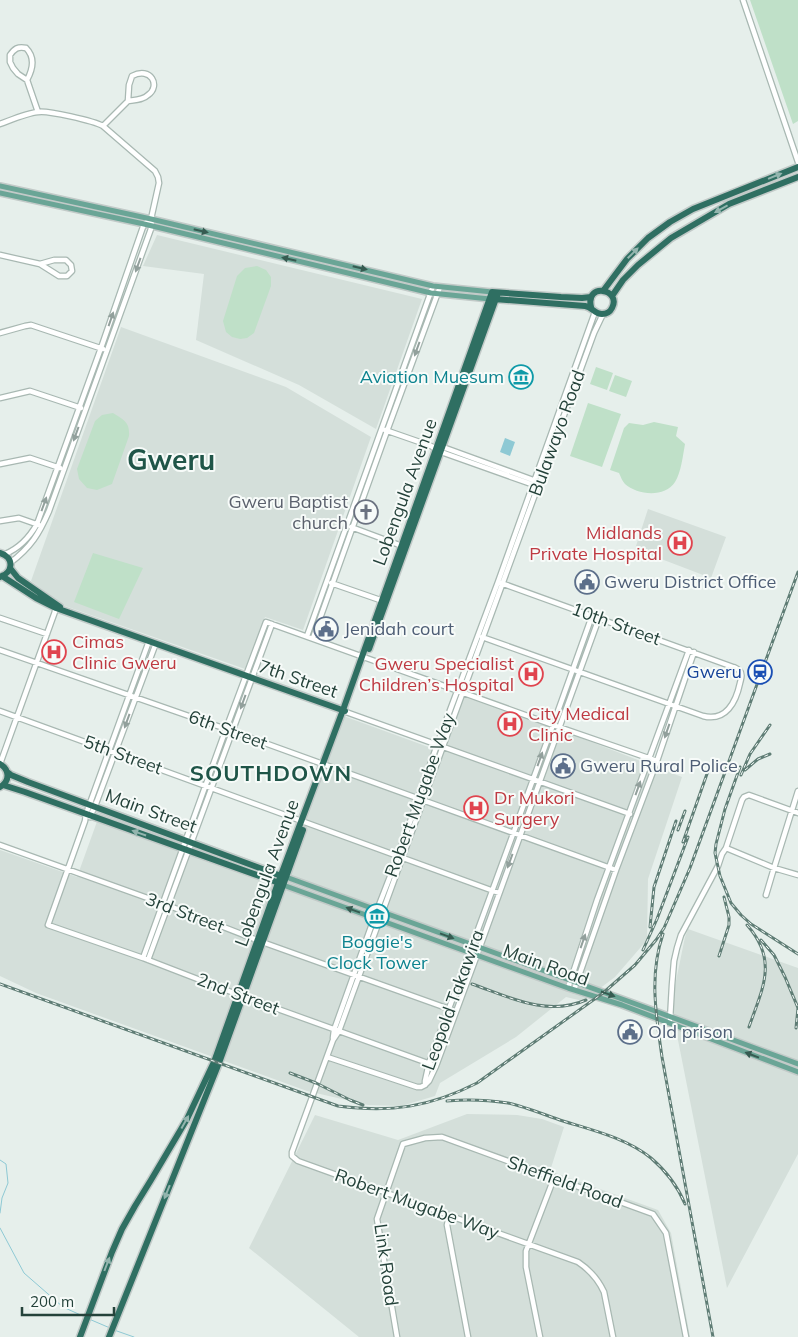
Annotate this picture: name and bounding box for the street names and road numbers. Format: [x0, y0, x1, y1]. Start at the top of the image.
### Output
street label: Bulawayo Road [523, 367, 590, 499]
street label: Lobengula Avenue [367, 415, 442, 569]
street label: 10th Street [569, 597, 664, 650]
street label: 7th Street [256, 654, 341, 703]
street label: 6th Street [186, 705, 271, 754]
street label: Robert Mugabe Way [379, 709, 460, 880]
street label: 5th Street [81, 730, 166, 779]
street label: Main Street [102, 783, 200, 838]
street label: Lobengula Avenue [229, 796, 304, 950]
street label: 3rd Street [143, 887, 228, 938]
street label: Leopold Takawira [416, 926, 489, 1073]
street label: Main Road [500, 938, 592, 991]
street label: 2nd Street [194, 967, 283, 1020]
street label: Sheffield Road [504, 1150, 626, 1213]
street label: Robert Mugabe Way [332, 1163, 503, 1244]
street label: Link Road [369, 1222, 404, 1308]

